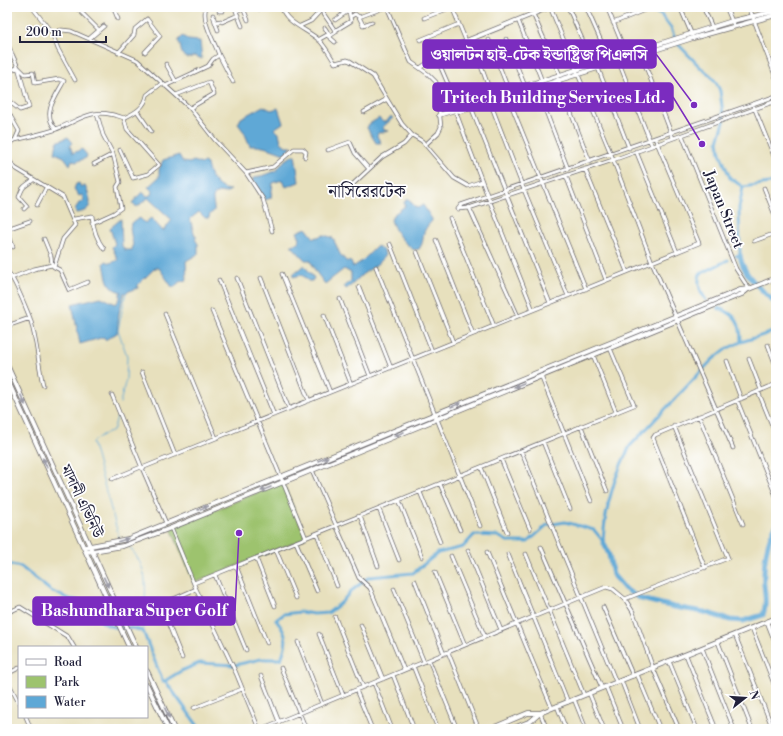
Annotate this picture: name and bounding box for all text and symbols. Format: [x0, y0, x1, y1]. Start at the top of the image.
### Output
scale bar [20, 18, 106, 44]
text: 200 m [26, 25, 62, 40]
callout: ওয়ালটন হাই-টেক ইন্ডাষ্ট্রিজ পিএলসি [423, 40, 656, 68]
text: ওয়ালটন হাই-টেক ইন্ডাষ্ট্রিজ পিএলসি [430, 45, 649, 65]
callout: Tritech Building Services Ltd. [433, 83, 673, 111]
text: Tritech Building Services Ltd. [441, 88, 665, 108]
street label: Japan Street [699, 166, 748, 252]
district label: নাসিরেরটেক [327, 181, 407, 203]
one-way arrow [514, 382, 525, 388]
one-way arrow [20, 395, 26, 406]
one-way arrow [451, 402, 462, 408]
one-way arrow [392, 432, 404, 438]
one-way arrow [317, 456, 329, 462]
one-way arrow [42, 457, 48, 469]
street label: মাদানী এভিনিউ [56, 461, 107, 542]
one-way arrow [260, 486, 271, 492]
one-way arrow [197, 505, 208, 511]
one-way arrow [117, 537, 129, 543]
one-way arrow [103, 577, 109, 588]
callout: Bashundhara Super Golf [33, 597, 235, 625]
text: Bashundhara Super Golf [41, 601, 230, 621]
legend [18, 646, 148, 718]
text: Road [54, 655, 82, 670]
text: Park [54, 675, 80, 690]
north arrow [725, 678, 765, 718]
text: N [746, 689, 762, 702]
text: Water [53, 695, 86, 710]
one-way arrow [164, 707, 170, 719]

